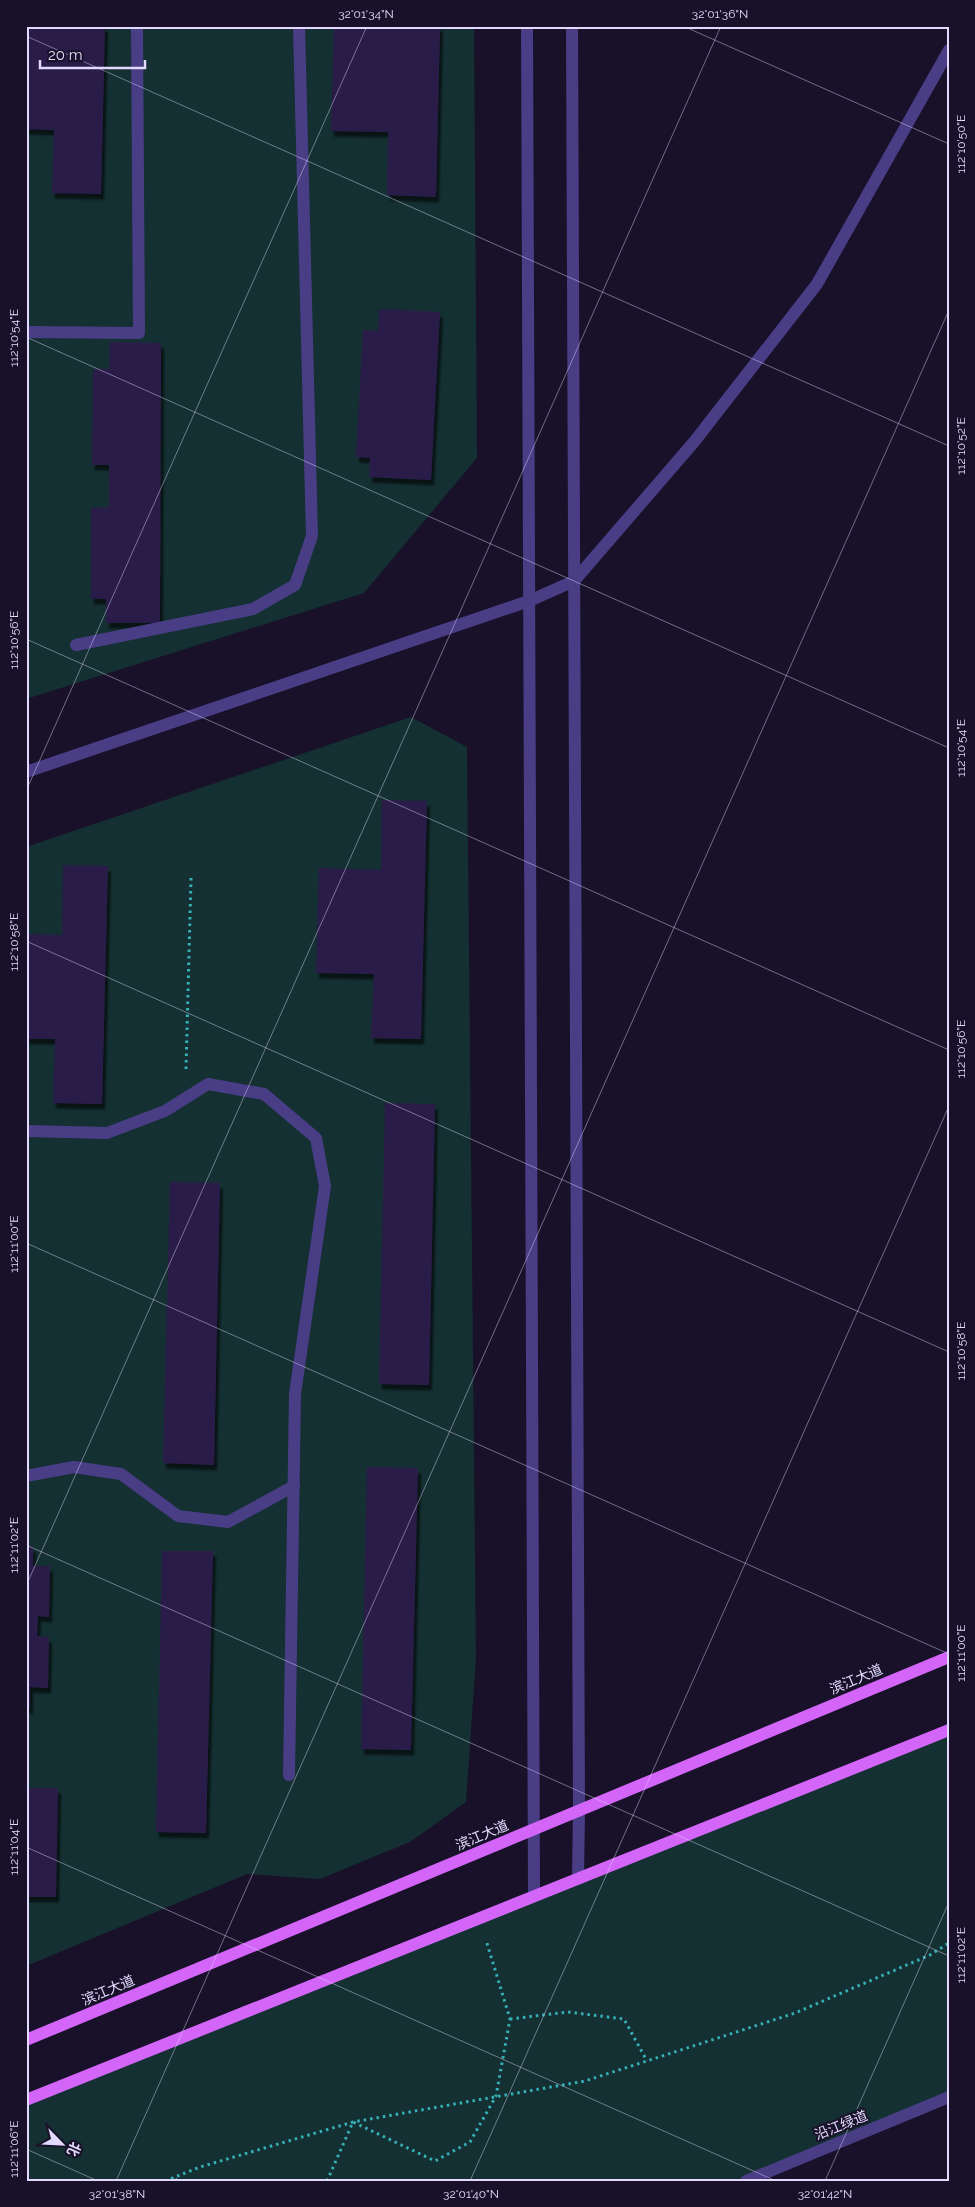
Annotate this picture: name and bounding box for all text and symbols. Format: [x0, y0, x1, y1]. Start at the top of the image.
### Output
text: 32°01'34"N [338, 7, 394, 21]
text: 32°01'36"N [692, 7, 748, 21]
scale bar [40, 38, 145, 70]
text: 20 m [48, 46, 83, 64]
text: 112°10'50"E [954, 115, 968, 173]
text: 112°10'54"E [7, 309, 21, 367]
text: 112°10'52"E [954, 417, 968, 475]
text: 112°10'56"E [7, 611, 21, 669]
text: 112°10'54"E [954, 719, 968, 777]
text: 112°10'58"E [7, 913, 21, 971]
text: 112°10'56"E [954, 1020, 968, 1078]
text: 112°11'00"E [7, 1215, 21, 1273]
text: 112°10'58"E [954, 1322, 968, 1380]
text: 112°11'02"E [7, 1517, 21, 1573]
text: 112°11'00"E [954, 1624, 968, 1682]
street label: 滨江大道 [827, 1661, 885, 1697]
street label: 滨江大道 [453, 1817, 511, 1853]
text: 112°11'04"E [7, 1819, 21, 1875]
text: 112°11'02"E [954, 1927, 968, 1983]
street label: 滨江大道 [79, 1972, 137, 2008]
street label: 沿江绿道 [812, 2107, 870, 2143]
text: 112°11'06"E [7, 2120, 21, 2178]
north arrow [38, 2120, 88, 2170]
text: 北 [64, 2140, 84, 2159]
text: 32°01'38"N [89, 2187, 145, 2201]
text: 32°01'40"N [443, 2187, 499, 2201]
text: 32°01'42"N [798, 2187, 852, 2201]

